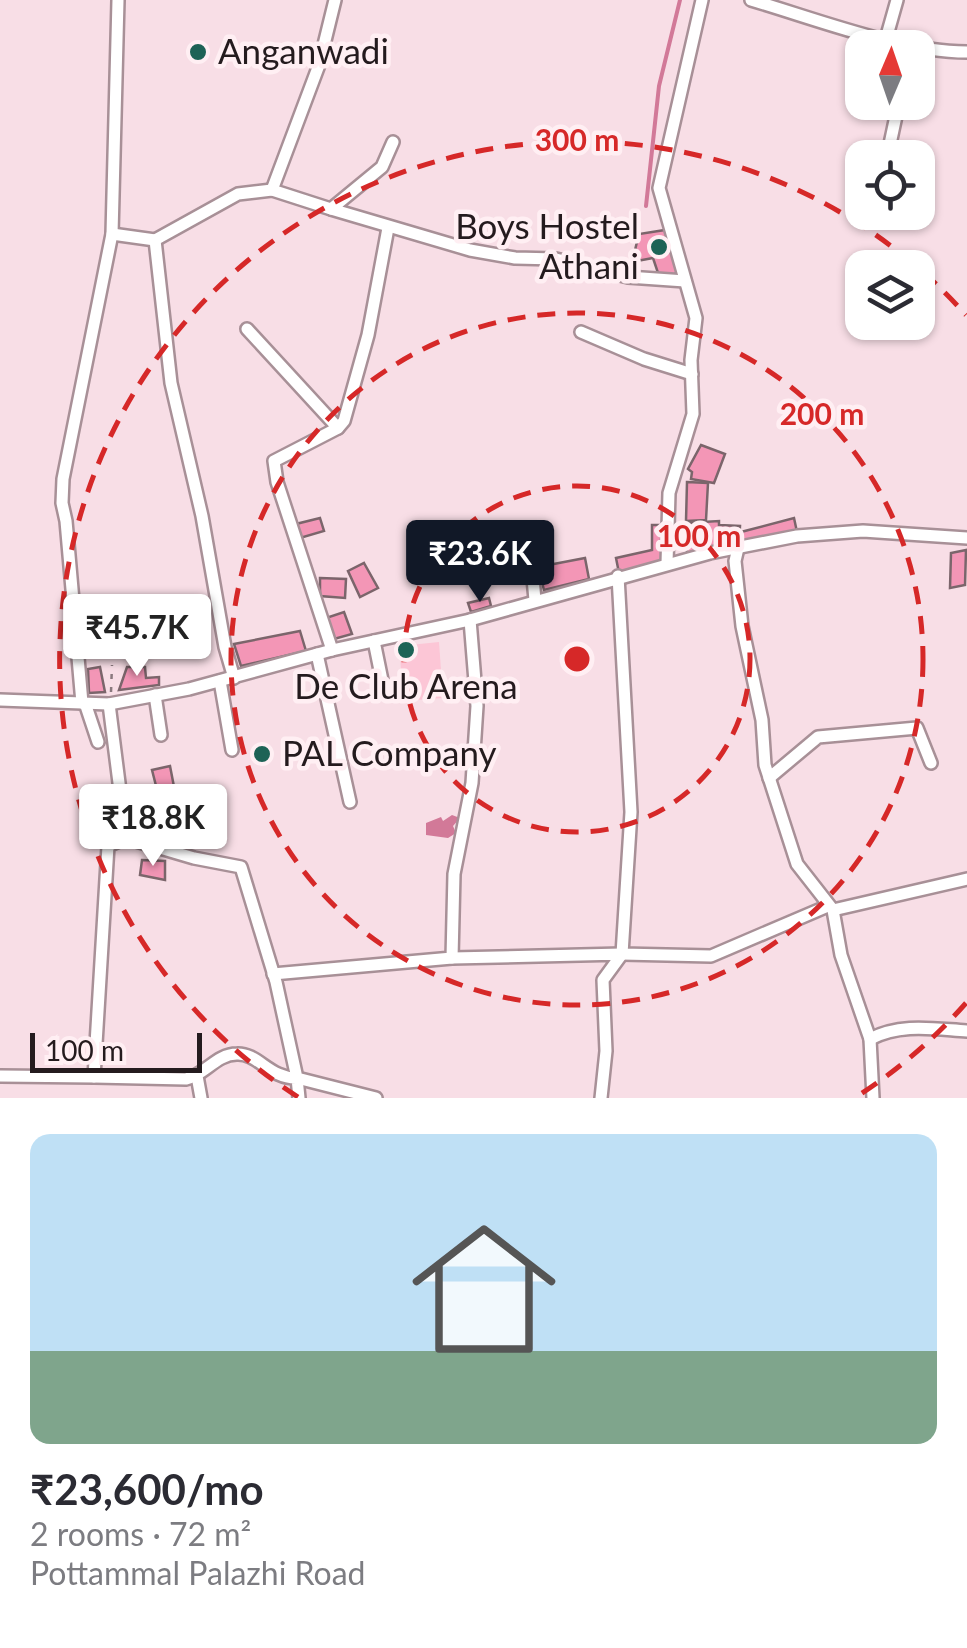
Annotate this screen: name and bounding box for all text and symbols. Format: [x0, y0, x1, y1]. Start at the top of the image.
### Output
place label: Anganwadi [218, 29, 389, 71]
north arrow [845, 30, 935, 120]
map controls [845, 30, 935, 340]
marker: Anganwadi [187, 41, 209, 63]
text: 300 m [535, 121, 619, 157]
button: locate [845, 140, 935, 230]
place label: Boys Hostel Athani [455, 204, 639, 286]
marker: Boys Hostel Athani [648, 236, 670, 258]
button: layers [845, 250, 935, 340]
text: 200 m [780, 395, 864, 431]
text: 100 m [657, 517, 741, 553]
pin: ₹23.6K [399, 520, 561, 605]
text: ₹23.6K [428, 533, 532, 572]
pin: ₹45.7K [56, 594, 218, 679]
text: ₹45.7K [85, 607, 189, 646]
marker: De Club Arena [395, 639, 417, 661]
centre of rings [559, 641, 595, 677]
place label: De Club Arena [294, 664, 518, 706]
place label: PAL Company [282, 731, 497, 773]
marker: PAL Company [251, 743, 273, 765]
pin: ₹18.8K [72, 784, 234, 869]
text: ₹18.8K [101, 797, 205, 836]
scale bar [30, 1028, 202, 1072]
text: 100 m [45, 1033, 124, 1067]
icon: home [394, 1199, 574, 1379]
text: ₹23,600/mo [30, 1464, 264, 1514]
text: 2 rooms · 72 m² [30, 1514, 251, 1553]
text: Pottammal Palazhi Road [30, 1553, 366, 1592]

